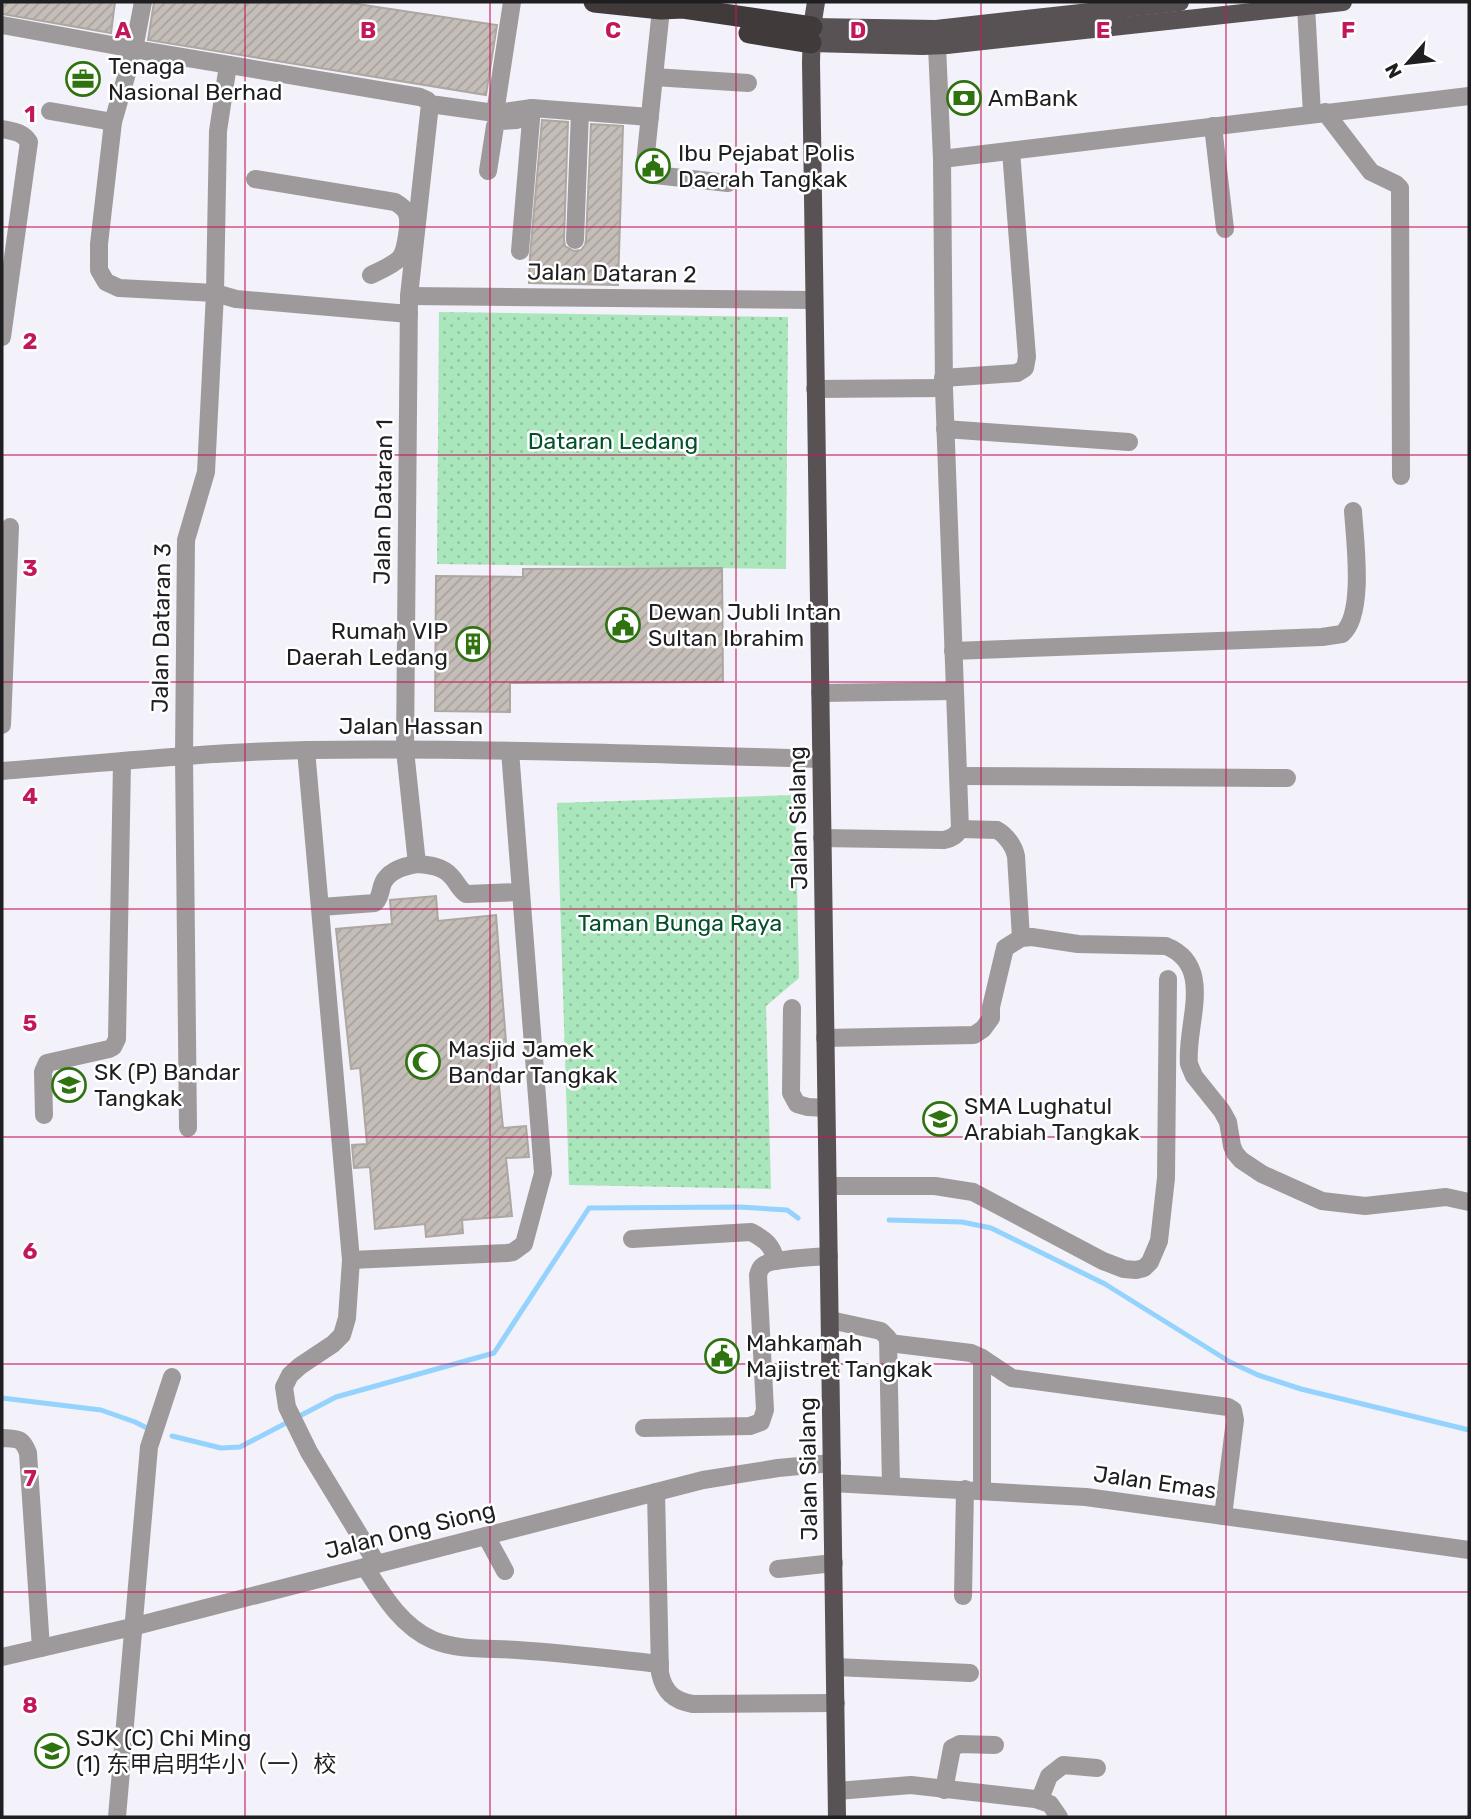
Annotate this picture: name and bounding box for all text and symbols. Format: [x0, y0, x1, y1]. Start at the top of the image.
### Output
text: A [115, 16, 132, 44]
text: B [360, 16, 376, 44]
text: C [605, 16, 621, 44]
text: D [850, 16, 866, 44]
text: E [1096, 16, 1110, 44]
text: F [1341, 16, 1355, 44]
north arrow [1373, 28, 1443, 98]
place label: Tenaga Nasional Berhad [108, 52, 282, 106]
text: N [1380, 59, 1407, 82]
office icon: Tenaga Nasional Berhad [64, 60, 102, 98]
bank icon: AmBank [945, 79, 983, 117]
place label: AmBank [988, 84, 1078, 112]
text: 1 [24, 100, 36, 128]
place label: Ibu Pejabat Polis Daerah Tangkak [678, 139, 855, 193]
public building icon: Ibu Pejabat Polis Daerah Tangkak [634, 147, 672, 185]
street label: Jalan Dataran 2 [527, 258, 697, 288]
text: 2 [23, 327, 37, 355]
street label: Jalan Dataran 1 [368, 419, 398, 585]
park label: Dataran Ledang [528, 427, 698, 455]
street label: Jalan Dataran 3 [146, 543, 176, 713]
text: 3 [22, 554, 38, 582]
place label: Dewan Jubli Intan Sultan Ibrahim [648, 598, 841, 652]
public building icon: Dewan Jubli Intan Sultan Ibrahim [604, 606, 642, 644]
place label: Rumah VIP Daerah Ledang [286, 617, 448, 671]
building icon: Rumah VIP Daerah Ledang [454, 625, 492, 663]
street label: Jalan Hassan [339, 712, 483, 740]
street label: Jalan Sialang [783, 746, 813, 890]
text: 4 [22, 782, 38, 810]
park label: Taman Bunga Raya [578, 909, 782, 937]
text: 5 [23, 1009, 38, 1037]
place label: Masjid Jamek Bandar Tangkak [448, 1035, 618, 1089]
mosque icon: Masjid Jamek Bandar Tangkak [404, 1043, 442, 1081]
place label: SK (P) Bandar Tangkak [94, 1058, 240, 1112]
school or university icon: SK (P) Bandar Tangkak [50, 1066, 88, 1104]
place label: SMA Lughatul Arabiah Tangkak [964, 1092, 1140, 1146]
school or university icon: SMA Lughatul Arabiah Tangkak [921, 1100, 959, 1138]
text: 6 [23, 1237, 38, 1265]
place label: Mahkamah Majistret Tangkak [746, 1329, 933, 1383]
public building icon: Mahkamah Majistret Tangkak [703, 1337, 741, 1375]
street label: Jalan Sialang [793, 1397, 823, 1541]
street label: Jalan Emas [1092, 1460, 1218, 1504]
text: 7 [23, 1464, 37, 1492]
street label: Jalan Ong Siong [322, 1495, 498, 1565]
text: 8 [22, 1691, 38, 1719]
place label: SJK (C) Chi Ming (1) 东甲启明华小（一）校 [76, 1724, 336, 1778]
school or university icon: SJK (C) Chi Ming (1) 东甲启明华小（一）校 [33, 1732, 71, 1770]

